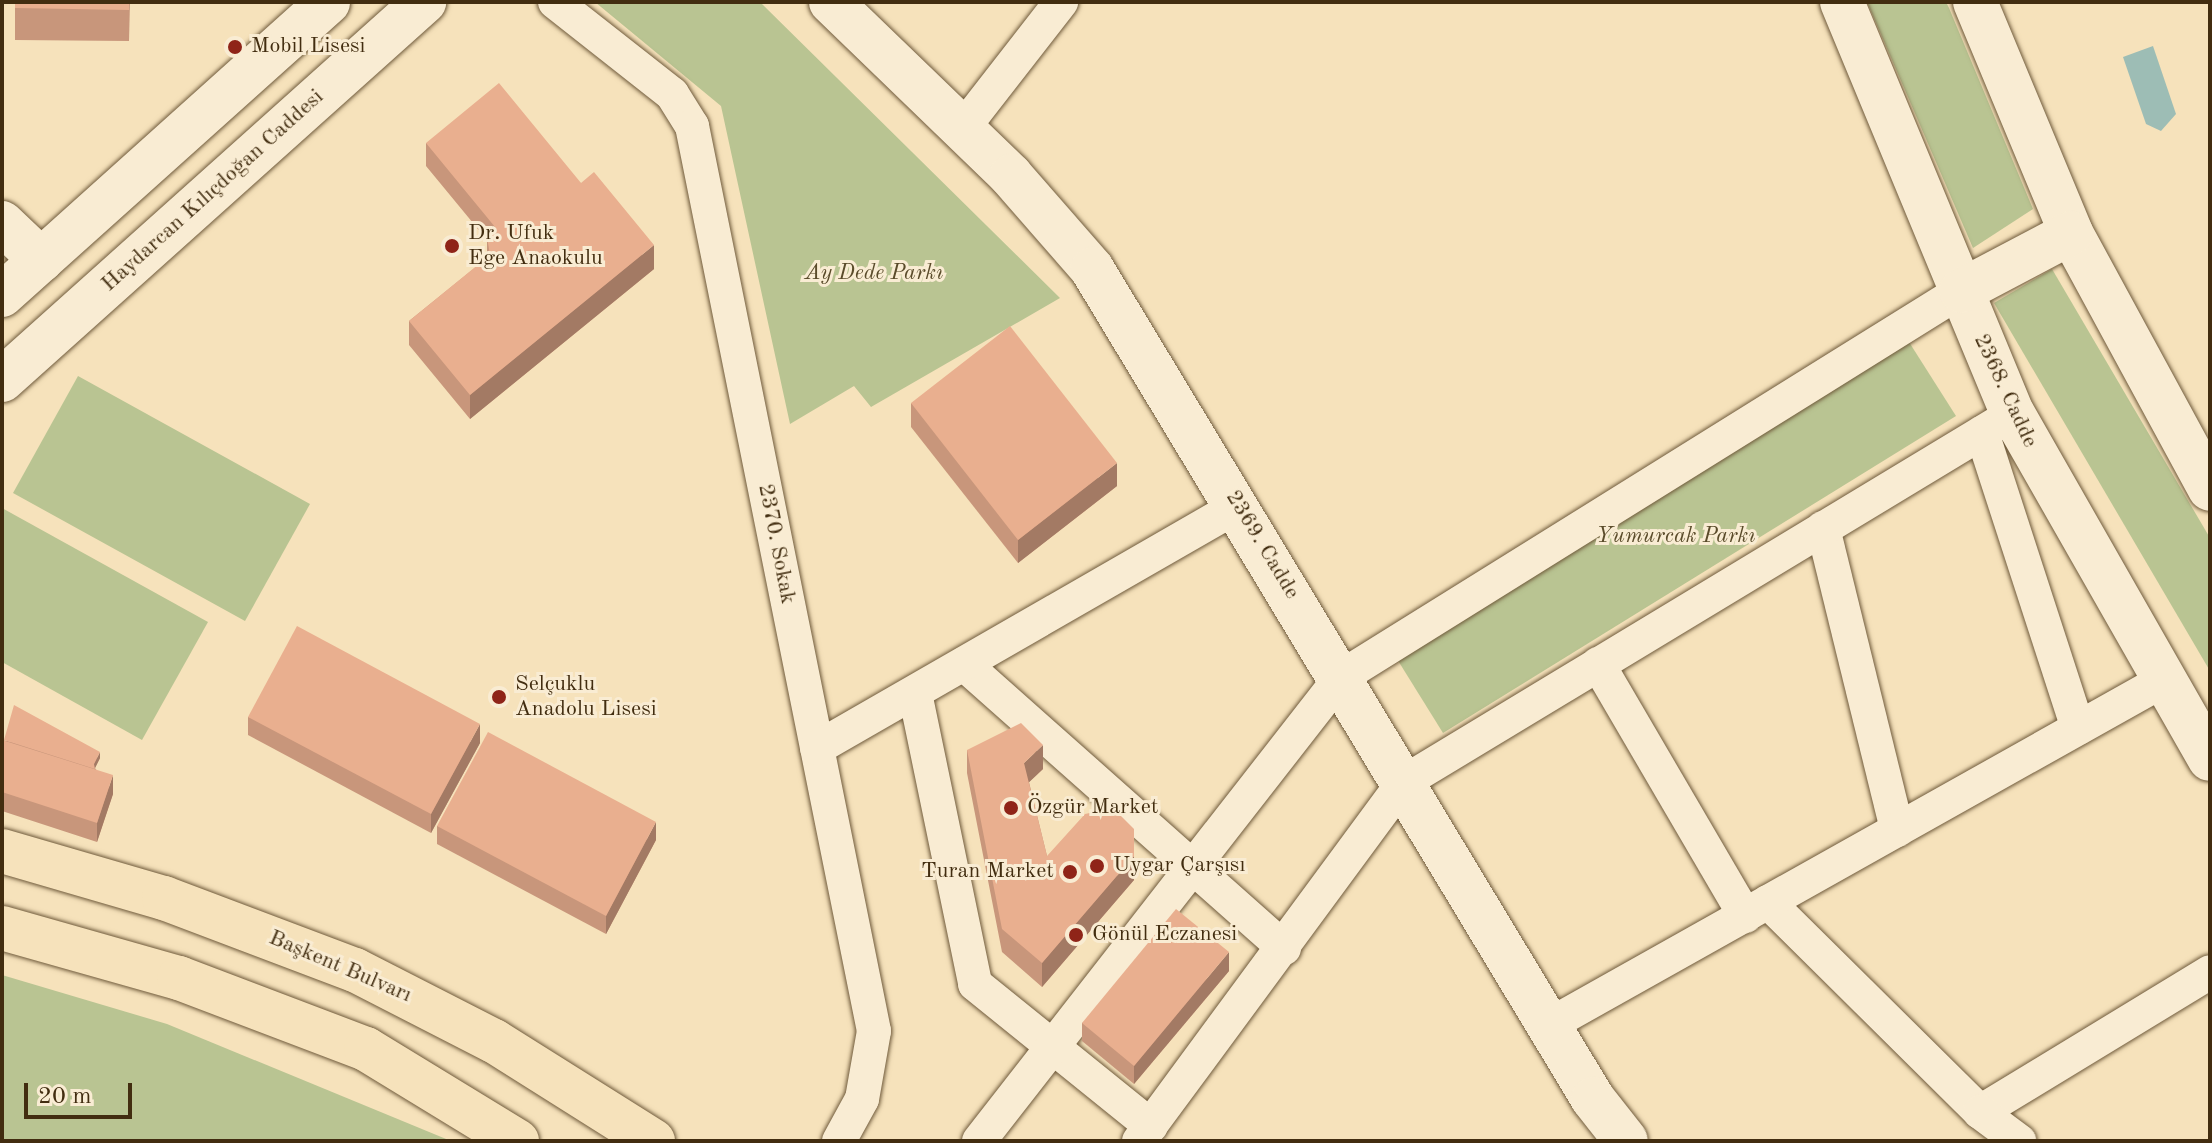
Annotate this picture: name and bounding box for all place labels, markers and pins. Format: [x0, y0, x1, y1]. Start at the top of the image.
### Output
place label: Mobil Lisesi [251, 34, 365, 60]
marker: Mobil Lisesi [226, 38, 244, 56]
place label: Dr. Ufuk Ege Anaokulu [468, 220, 603, 272]
marker: Dr. Ufuk Ege Anaokulu [443, 237, 461, 255]
place label: Selçuklu Anadolu Lisesi [515, 671, 657, 722]
marker: Selçuklu Anadolu Lisesi [490, 688, 508, 706]
place label: Özgür Market [1027, 795, 1158, 821]
marker: Özgür Market [1002, 799, 1020, 817]
place label: Uygar Çarşısı [1113, 853, 1245, 879]
marker: Uygar Çarşısı [1088, 857, 1106, 875]
place label: Turan Market [921, 859, 1054, 885]
marker: Turan Market [1061, 863, 1079, 881]
place label: Gönül Eczanesi [1092, 922, 1237, 948]
marker: Gönül Eczanesi [1067, 926, 1085, 944]

